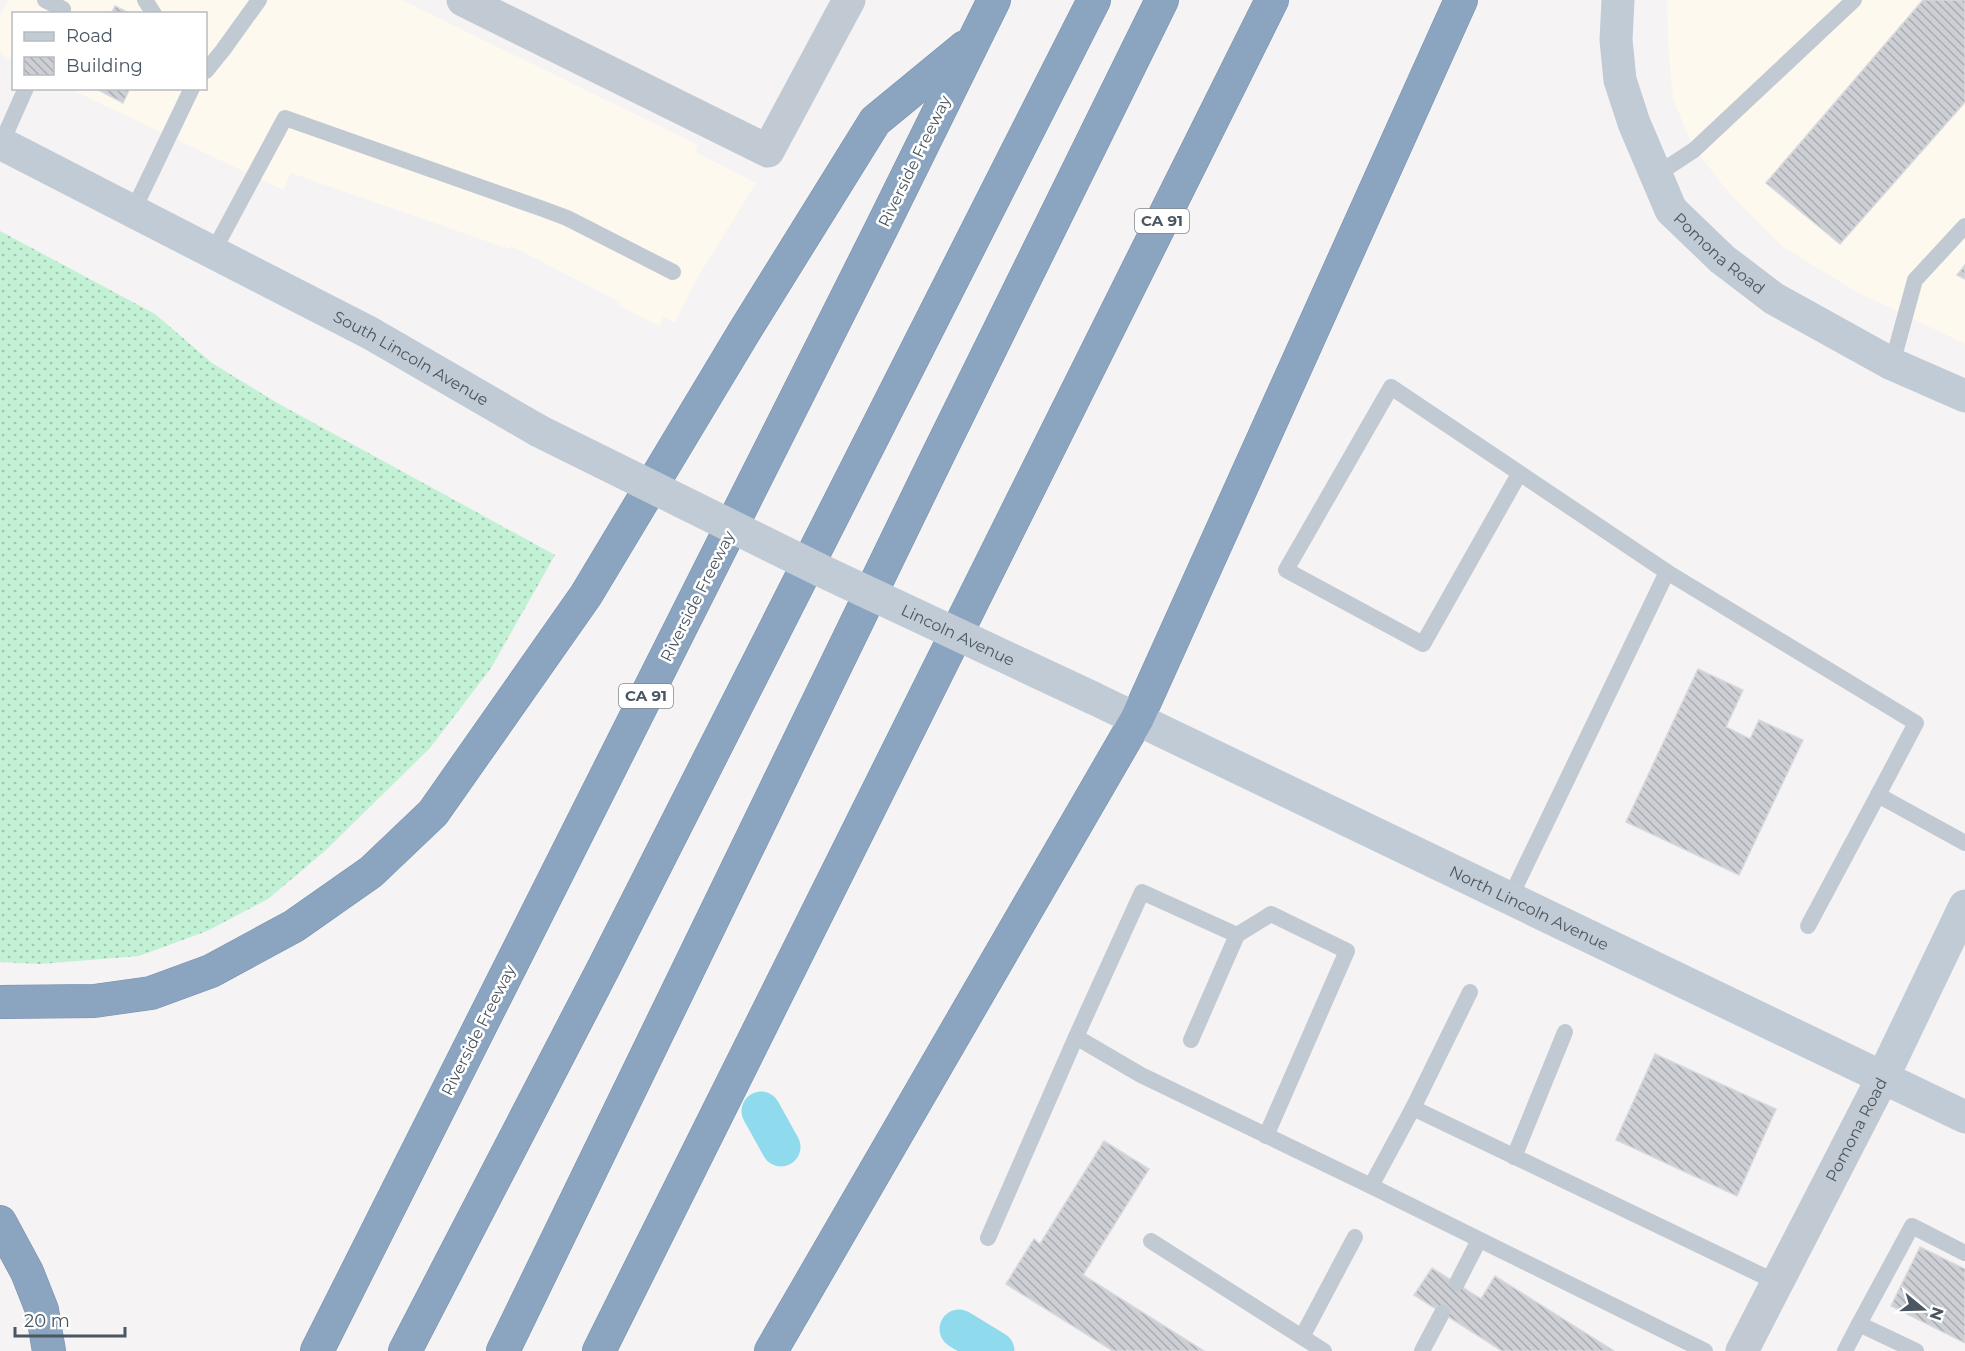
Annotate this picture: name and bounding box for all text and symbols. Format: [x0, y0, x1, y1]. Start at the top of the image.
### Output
legend [12, 12, 207, 90]
text: Road [66, 25, 113, 47]
text: Building [66, 55, 143, 77]
street label: Riverside Freeway [874, 92, 955, 230]
road number: CA 91 [1135, 209, 1189, 233]
street label: Pomona Road [1670, 209, 1768, 298]
street label: South Lincoln Avenue [330, 307, 492, 410]
street label: Riverside Freeway [656, 527, 739, 665]
street label: Lincoln Avenue [898, 600, 1018, 670]
road number: CA 91 [619, 684, 673, 708]
street label: North Lincoln Avenue [1446, 862, 1612, 954]
street label: Riverside Freeway [437, 961, 520, 1099]
street label: Pomona Road [1822, 1074, 1891, 1185]
north arrow [1893, 1279, 1953, 1339]
scale bar [15, 1300, 124, 1338]
text: N [1926, 1305, 1948, 1323]
text: 20 m [24, 1310, 70, 1332]

